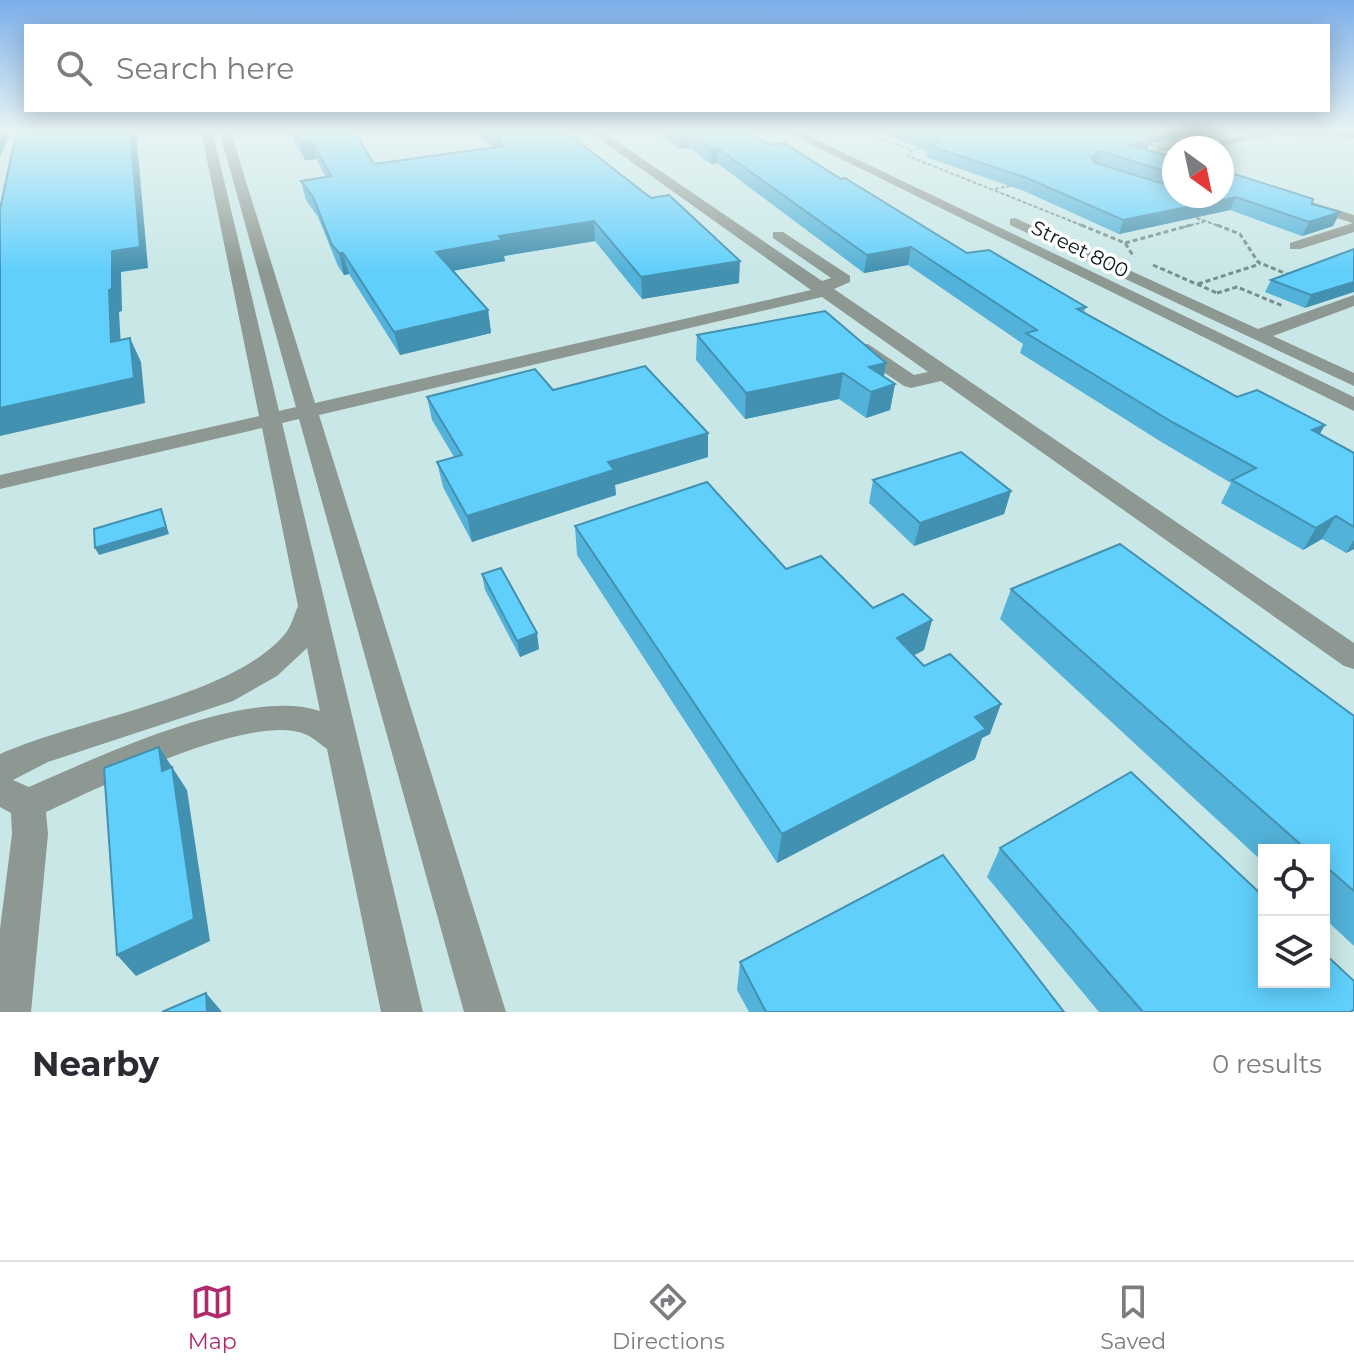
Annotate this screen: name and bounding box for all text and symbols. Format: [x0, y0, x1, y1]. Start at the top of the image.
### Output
search box [24, 24, 1330, 112]
icon: search [52, 46, 96, 90]
text: Search here [116, 50, 294, 87]
north arrow [1162, 136, 1234, 208]
street label: Street 800 [1028, 215, 1132, 283]
map controls [1258, 844, 1330, 988]
button: locate [1258, 844, 1330, 916]
button: layers [1258, 916, 1330, 988]
text: Nearby [32, 1043, 159, 1085]
text: 0 results [1212, 1048, 1322, 1080]
tab: Map [188, 1280, 237, 1355]
tab: Directions [612, 1280, 725, 1355]
tab: Saved [1100, 1280, 1166, 1355]

